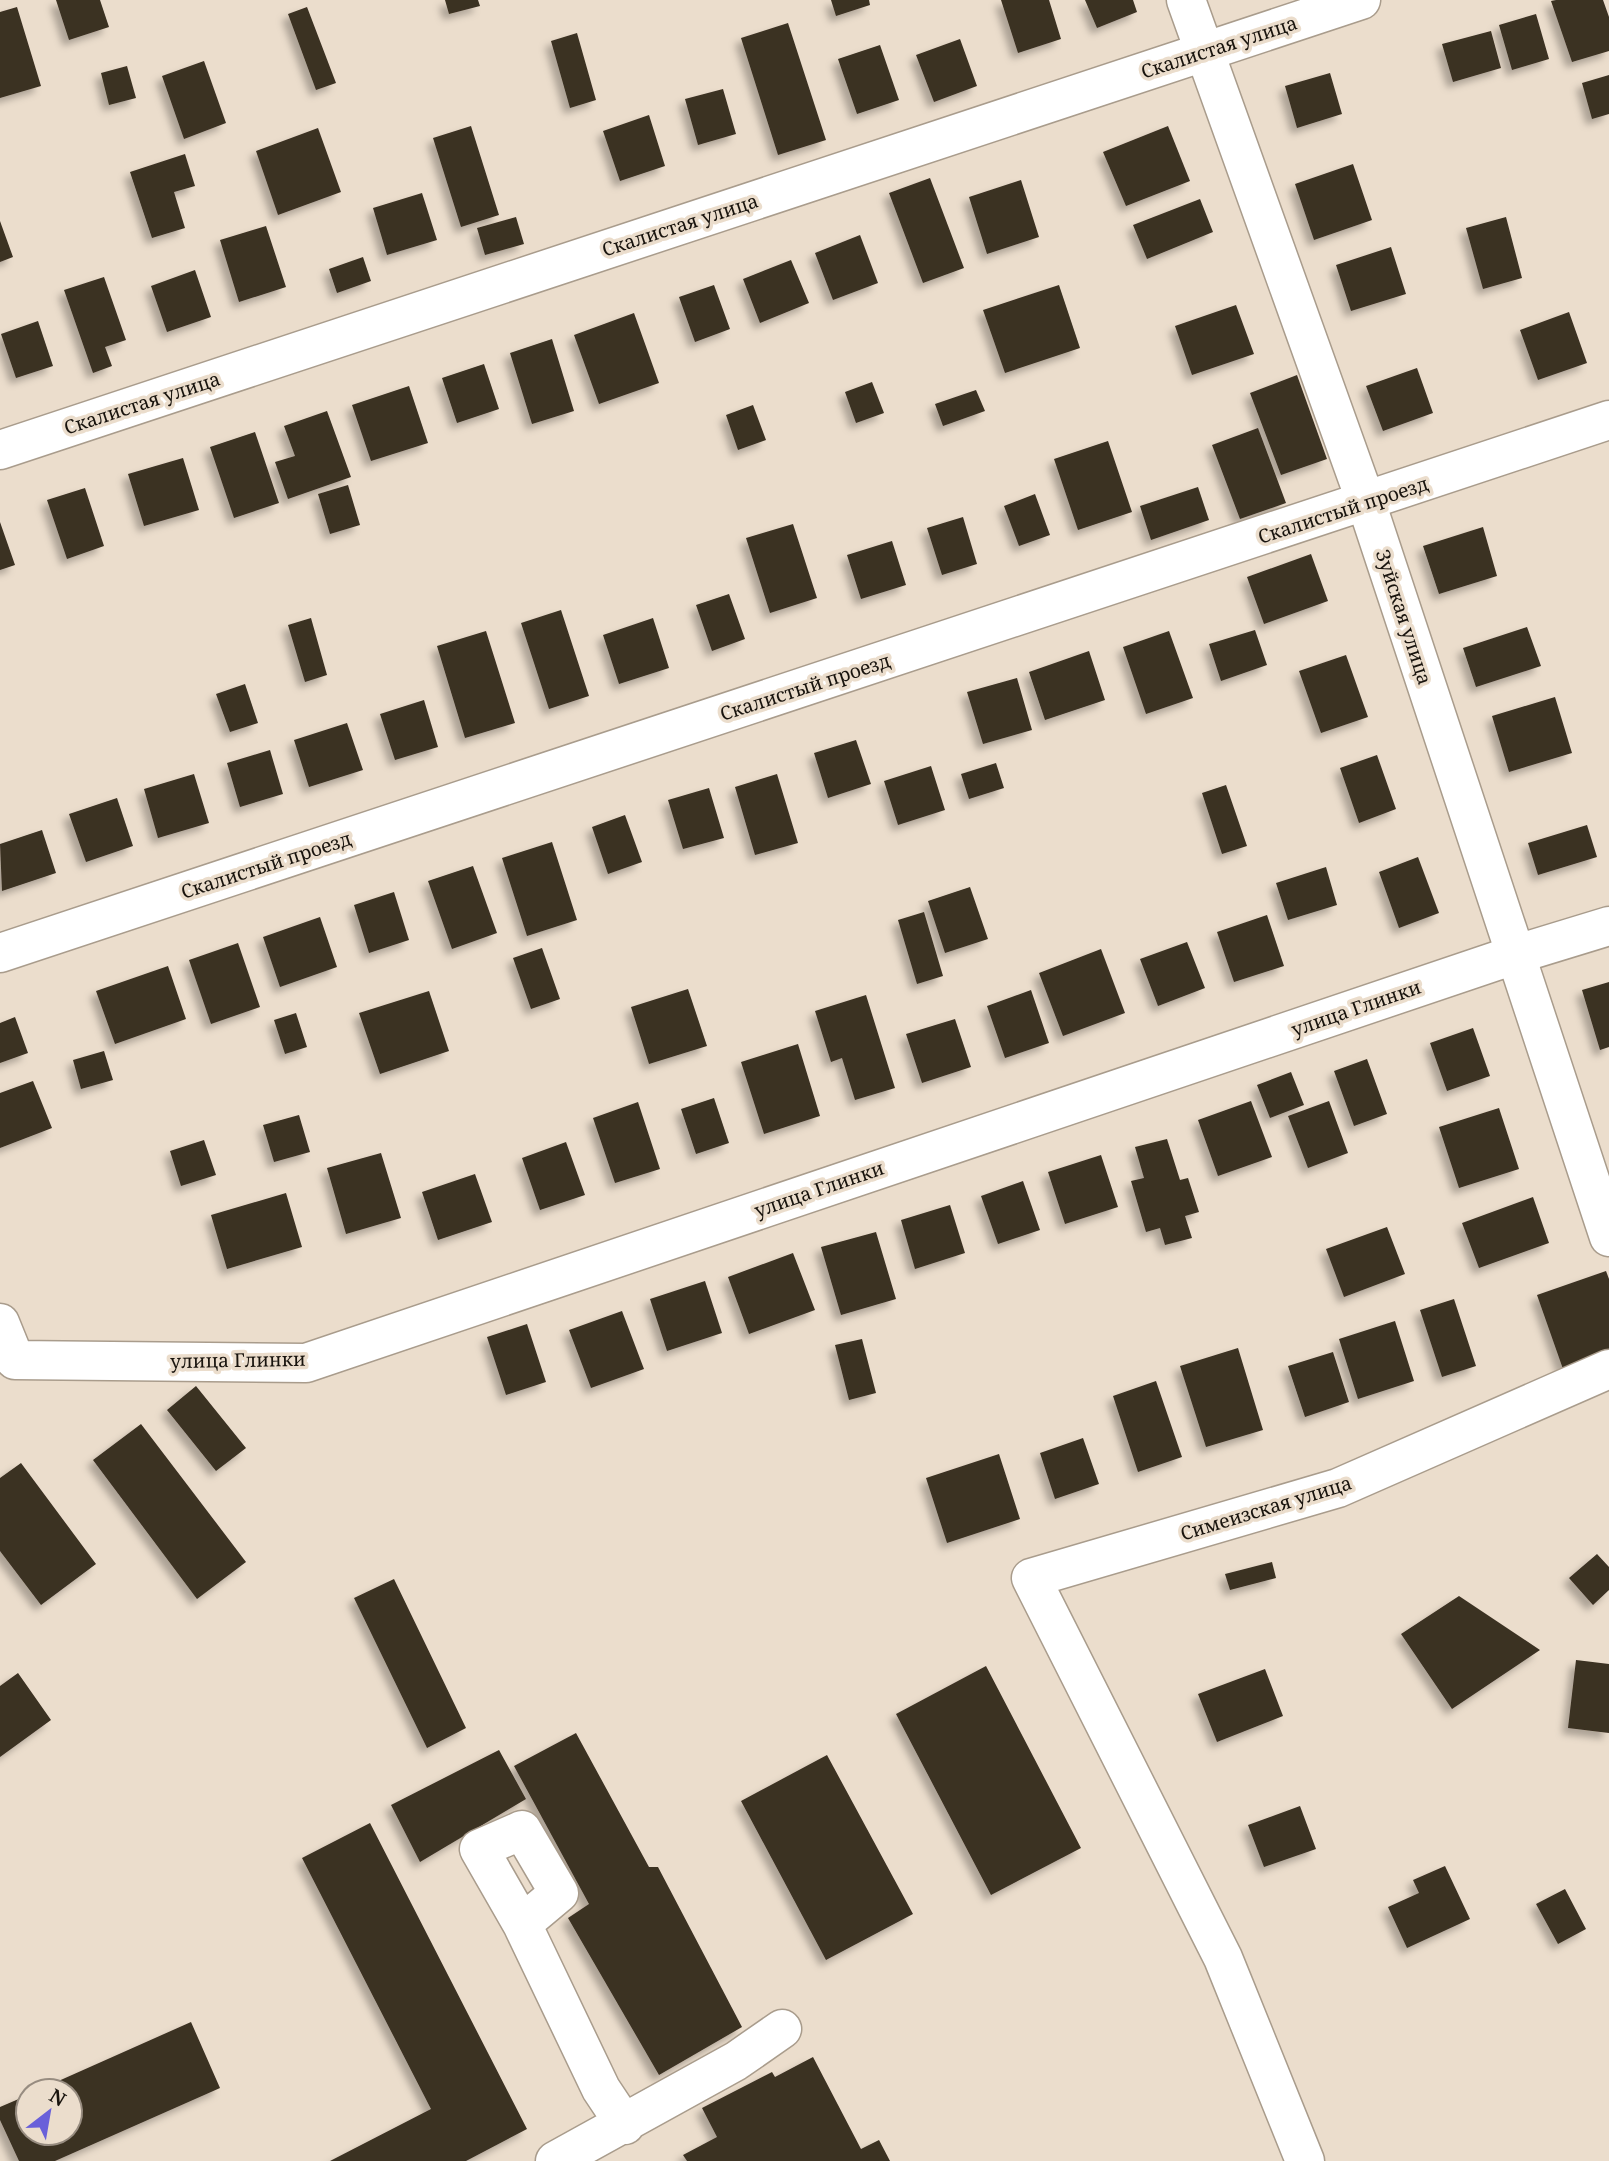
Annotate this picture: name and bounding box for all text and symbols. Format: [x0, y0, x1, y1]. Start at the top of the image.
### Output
street label: Скалистая улица [1138, 9, 1300, 85]
street label: Скалистая улица [599, 187, 761, 263]
street label: Скалистая улица [61, 365, 223, 441]
street label: Скалистый проезд [1255, 470, 1432, 550]
street label: Зуйская улица [1370, 546, 1438, 688]
street label: Скалистый проезд [717, 647, 894, 727]
street label: Скалистый проезд [178, 825, 355, 905]
street label: улица Глинки [1288, 974, 1425, 1042]
street label: улица Глинки [751, 1155, 888, 1223]
street label: улица Глинки [170, 1346, 306, 1374]
street label: Симеизская улица [1177, 1470, 1355, 1546]
north arrow [14, 2077, 84, 2147]
text: N [45, 2082, 71, 2112]

